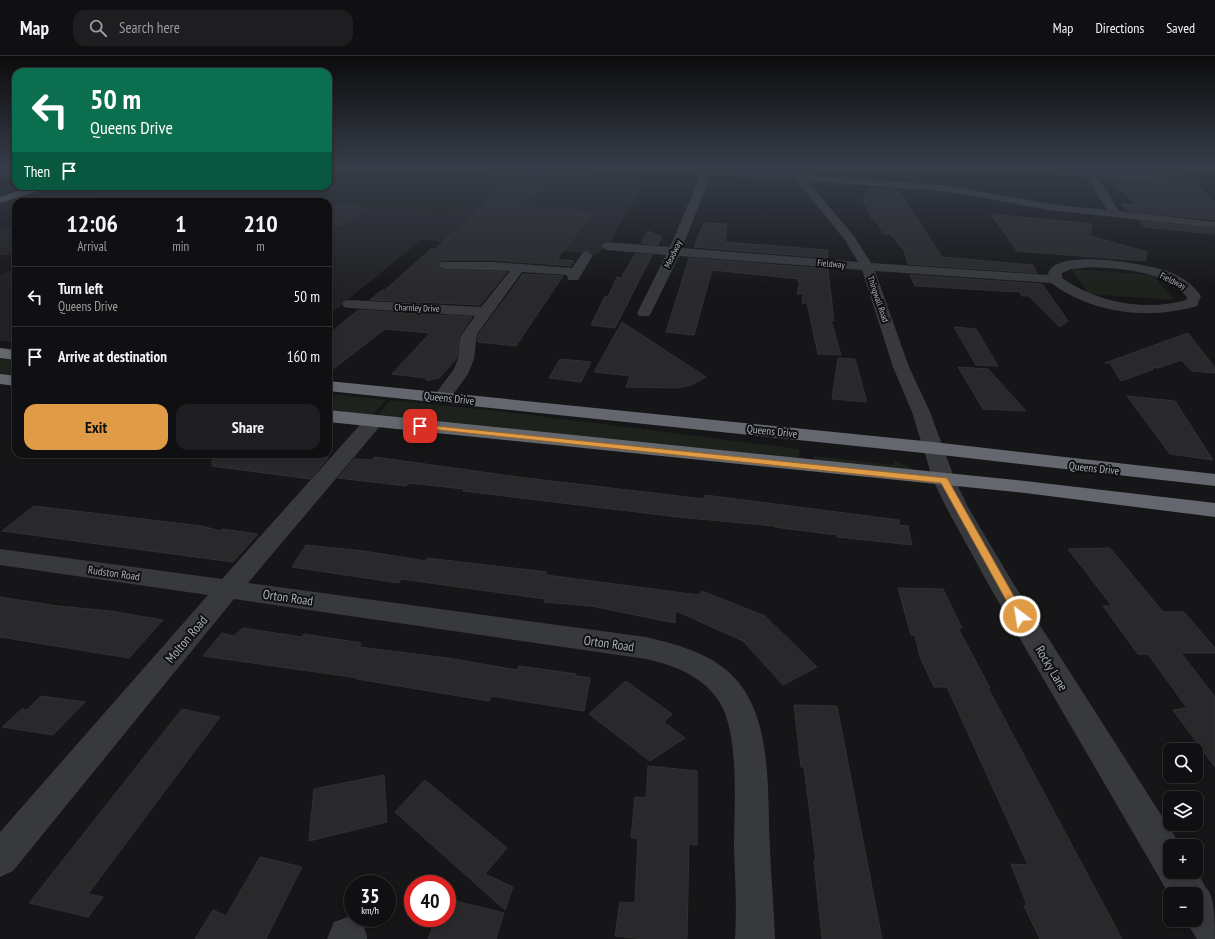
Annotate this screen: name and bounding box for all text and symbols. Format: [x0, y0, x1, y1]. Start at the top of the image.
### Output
search box [73, 10, 353, 46]
text: Map [20, 16, 49, 40]
icon: search [87, 17, 109, 39]
text: Search here [119, 18, 180, 37]
text: Map [1053, 19, 1073, 37]
text: Directions [1095, 19, 1144, 37]
text: Saved [1166, 19, 1195, 37]
text: 50 m [90, 80, 141, 117]
icon: left [24, 84, 76, 136]
text: Queens Drive [90, 116, 173, 139]
icon: arrive [58, 160, 80, 182]
text: Then [24, 162, 50, 181]
text: 12:06 [66, 208, 118, 239]
text: 1 [175, 208, 186, 239]
text: 210 [243, 208, 278, 239]
text: Arrival [77, 238, 107, 255]
text: min [172, 238, 189, 255]
text: m [256, 238, 265, 255]
street label: Meadway [661, 238, 684, 269]
street label: Fieldway [817, 257, 846, 270]
street label: Fieldway [1158, 270, 1189, 292]
street label: Thingwall Road [865, 274, 892, 323]
text: Turn left [58, 279, 103, 298]
icon: left [24, 286, 46, 308]
text: 50 m [294, 287, 320, 306]
text: Queens Drive [58, 298, 118, 315]
street label: Charnley Drive [394, 301, 440, 314]
icon: arrive [24, 346, 46, 368]
text: Arrive at destination [58, 347, 167, 366]
text: 160 m [287, 347, 320, 366]
street label: Queens Drive [423, 388, 475, 408]
button: Exit [24, 404, 168, 450]
button: Share [176, 404, 320, 450]
pin [403, 409, 437, 443]
icon: arrive [409, 415, 431, 437]
street label: Queens Drive [746, 421, 798, 441]
street label: Queens Drive [1068, 458, 1120, 478]
street label: Rudston Road [87, 562, 141, 584]
street label: Orton Road [262, 586, 314, 609]
position arrow [999, 595, 1041, 637]
street label: Molton Road [162, 612, 211, 666]
street label: Orton Road [583, 632, 635, 655]
street label: Rocky Lane [1031, 643, 1072, 694]
map controls [1163, 743, 1203, 927]
button: search [1163, 743, 1203, 783]
button: layers [1163, 791, 1203, 831]
button: + [1163, 839, 1203, 879]
speed limit sign: 40 [404, 875, 456, 927]
text: 35 [360, 883, 380, 909]
button: − [1163, 887, 1203, 927]
text: km/h [361, 904, 379, 917]

